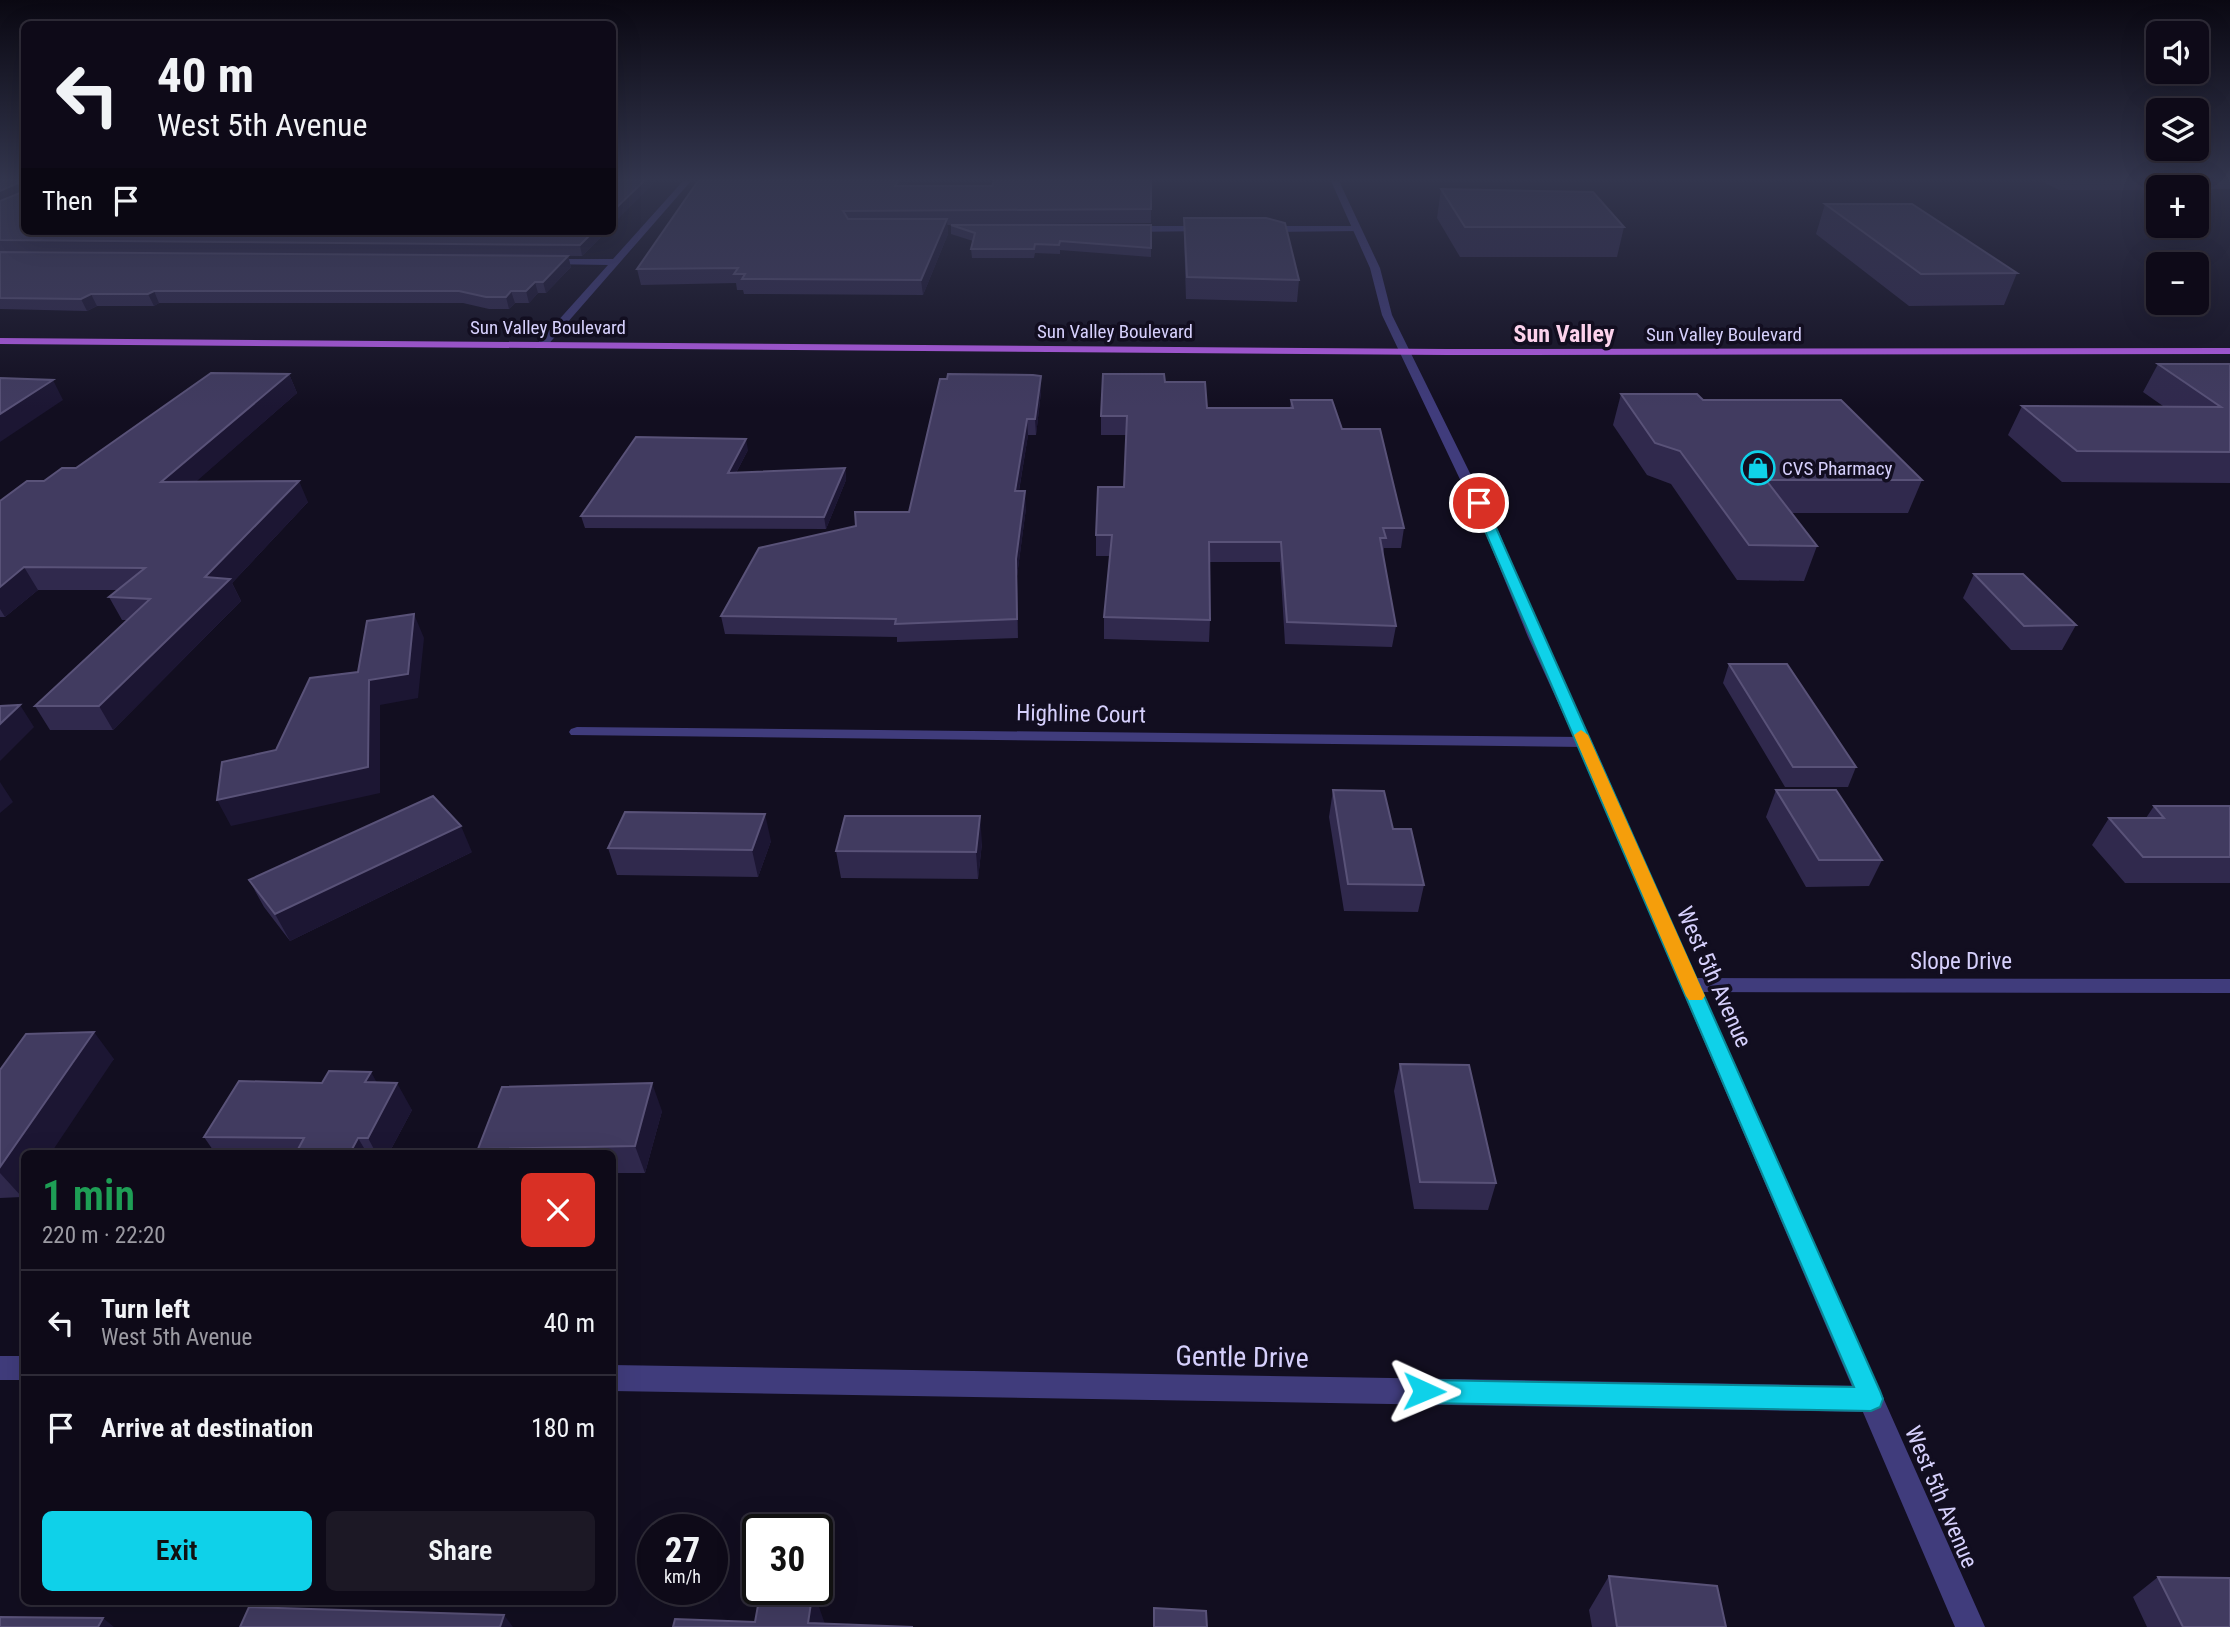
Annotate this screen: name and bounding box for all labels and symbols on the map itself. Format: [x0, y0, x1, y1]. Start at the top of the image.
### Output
street label: Sun Valley Boulevard [470, 316, 626, 339]
street label: Sun Valley Boulevard [1037, 320, 1193, 343]
district label: Sun Valley [1514, 320, 1615, 348]
street label: Sun Valley Boulevard [1646, 323, 1802, 346]
shop icon: CVS Pharmacy [1739, 449, 1777, 487]
place label: CVS Pharmacy [1782, 457, 1892, 480]
pin [1449, 473, 1509, 533]
street label: Highline Court [1016, 699, 1146, 729]
street label: West 5th Avenue [1671, 902, 1757, 1052]
street label: Slope Drive [1910, 948, 2012, 975]
street label: Gentle Drive [1175, 1339, 1309, 1375]
position arrow [1387, 1354, 1461, 1428]
street label: West 5th Avenue [1899, 1422, 1983, 1572]
speed limit sign: 30 [742, 1514, 833, 1605]

